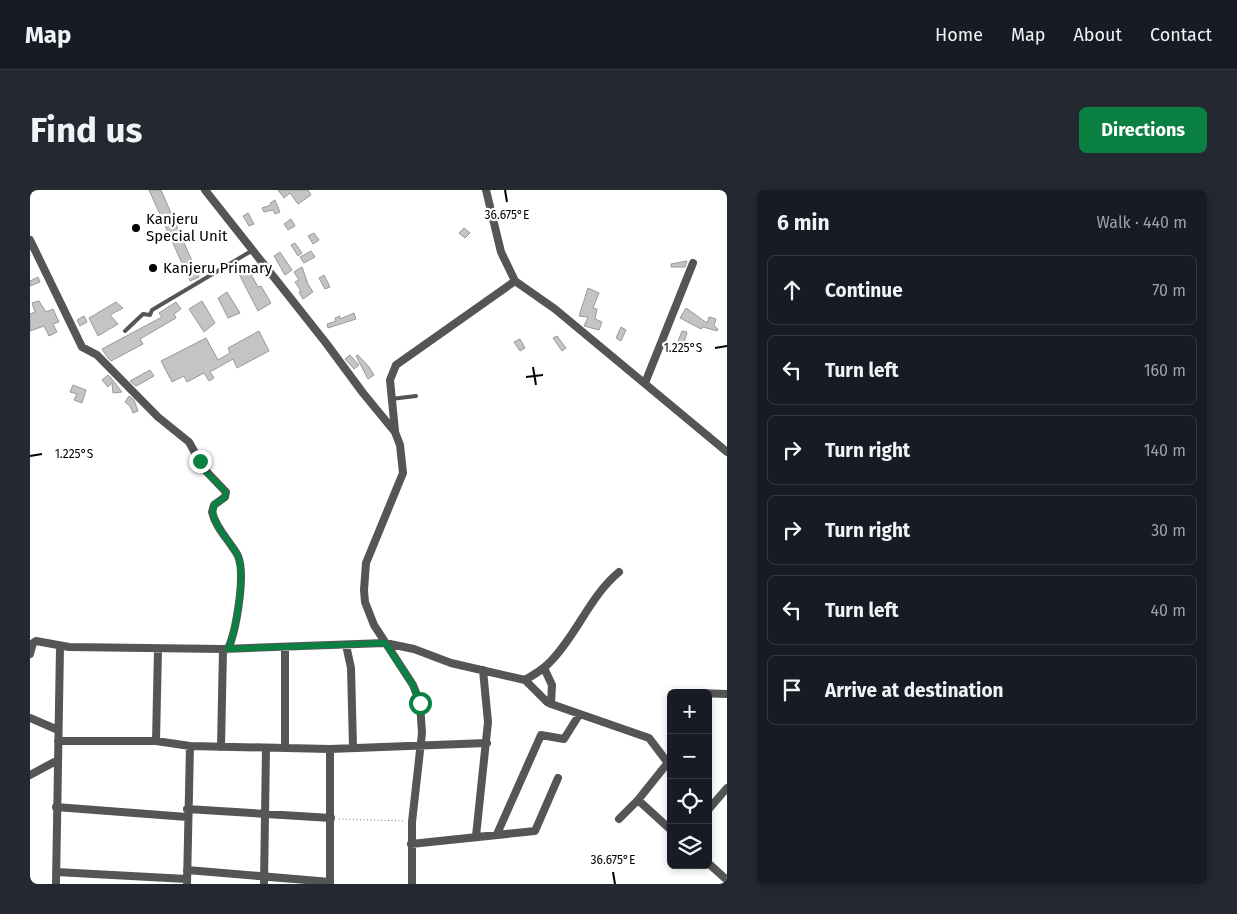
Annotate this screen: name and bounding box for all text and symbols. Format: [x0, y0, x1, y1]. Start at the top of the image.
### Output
text: Map [25, 21, 71, 49]
text: Home [935, 24, 983, 46]
text: Map [1011, 24, 1045, 46]
text: About [1073, 24, 1122, 46]
text: Contact [1150, 24, 1212, 46]
button: Directions [1079, 107, 1207, 153]
text: Find us [30, 109, 142, 151]
text: 36.675°E [485, 208, 529, 222]
place label: Kanjeru Special Unit [146, 210, 228, 245]
text: 6 min [777, 210, 830, 236]
text: Walk · 440 m [1097, 213, 1187, 232]
marker: Kanjeru Special Unit [130, 222, 142, 234]
place label: Kanjeru Primary [163, 259, 273, 277]
marker: Kanjeru Primary [147, 262, 159, 274]
icon: ahead [778, 276, 806, 304]
text: Continue [825, 279, 903, 302]
text: 70 m [1152, 281, 1186, 300]
text: 1.225°S [664, 341, 703, 355]
icon: left [778, 356, 806, 384]
text: Turn left [825, 359, 899, 382]
text: 160 m [1144, 361, 1186, 380]
icon: right [778, 436, 806, 464]
text: Turn right [825, 439, 910, 462]
text: 140 m [1144, 441, 1186, 460]
text: 1.225°S [55, 447, 94, 461]
route end [189, 450, 212, 473]
icon: right [778, 516, 806, 544]
text: Turn right [825, 519, 910, 542]
text: 30 m [1151, 521, 1186, 540]
icon: left [778, 596, 806, 624]
text: Turn left [825, 599, 899, 622]
text: 40 m [1151, 601, 1186, 620]
icon: arrive [778, 676, 806, 704]
text: Arrive at destination [825, 679, 1004, 702]
map controls [667, 689, 712, 869]
button: + [667, 689, 712, 734]
route start [409, 692, 432, 715]
button: − [667, 734, 712, 779]
button: locate [667, 779, 712, 824]
button: layers [667, 824, 712, 869]
text: 36.675°E [591, 853, 635, 867]

